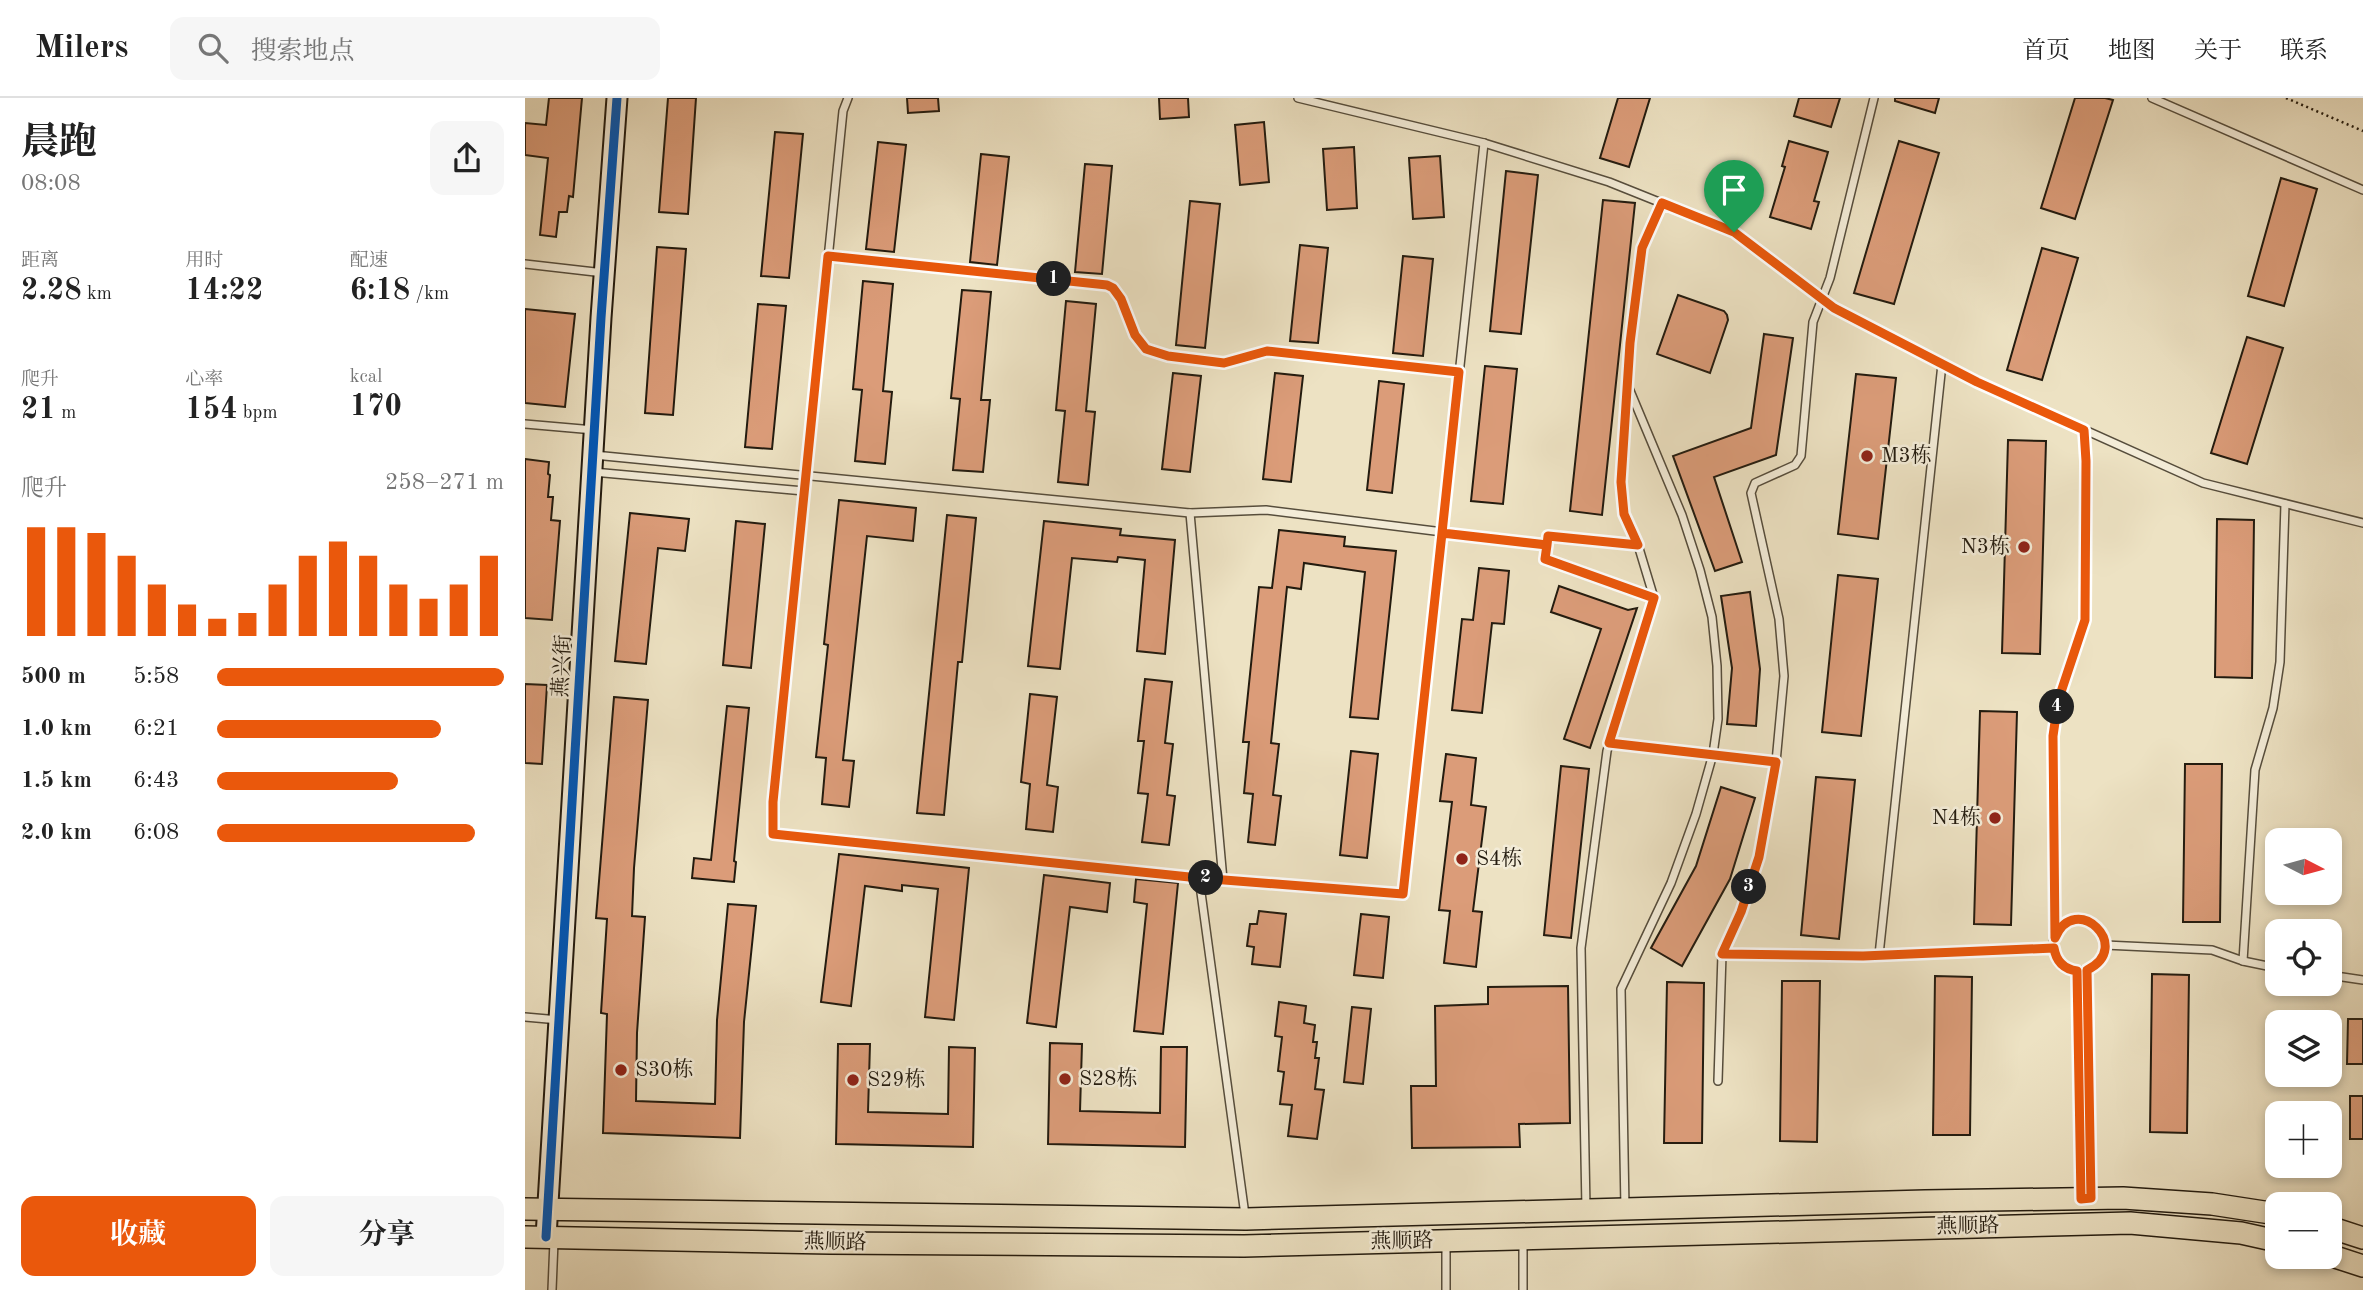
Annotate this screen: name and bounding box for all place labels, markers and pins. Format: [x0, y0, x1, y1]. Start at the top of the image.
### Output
pin [1704, 160, 1764, 232]
pin: 1 [1037, 262, 1071, 296]
place label: M3栋 [1881, 444, 1932, 467]
marker: M3栋 [1859, 448, 1875, 464]
place label: N3栋 [1961, 535, 2010, 558]
marker: N3栋 [2016, 539, 2032, 555]
pin: 4 [2039, 690, 2075, 724]
place label: N4栋 [1932, 806, 1981, 829]
marker: N4栋 [1987, 810, 2003, 826]
place label: S4栋 [1476, 847, 1522, 870]
marker: S4栋 [1454, 851, 1470, 867]
pin: 2 [1189, 860, 1223, 896]
pin: 3 [1731, 870, 1767, 904]
place label: S30栋 [635, 1058, 693, 1081]
marker: S30栋 [613, 1062, 629, 1078]
place label: S28栋 [1079, 1067, 1137, 1090]
place label: S29栋 [867, 1068, 925, 1091]
marker: S28栋 [1057, 1071, 1073, 1087]
marker: S29栋 [845, 1072, 861, 1088]

